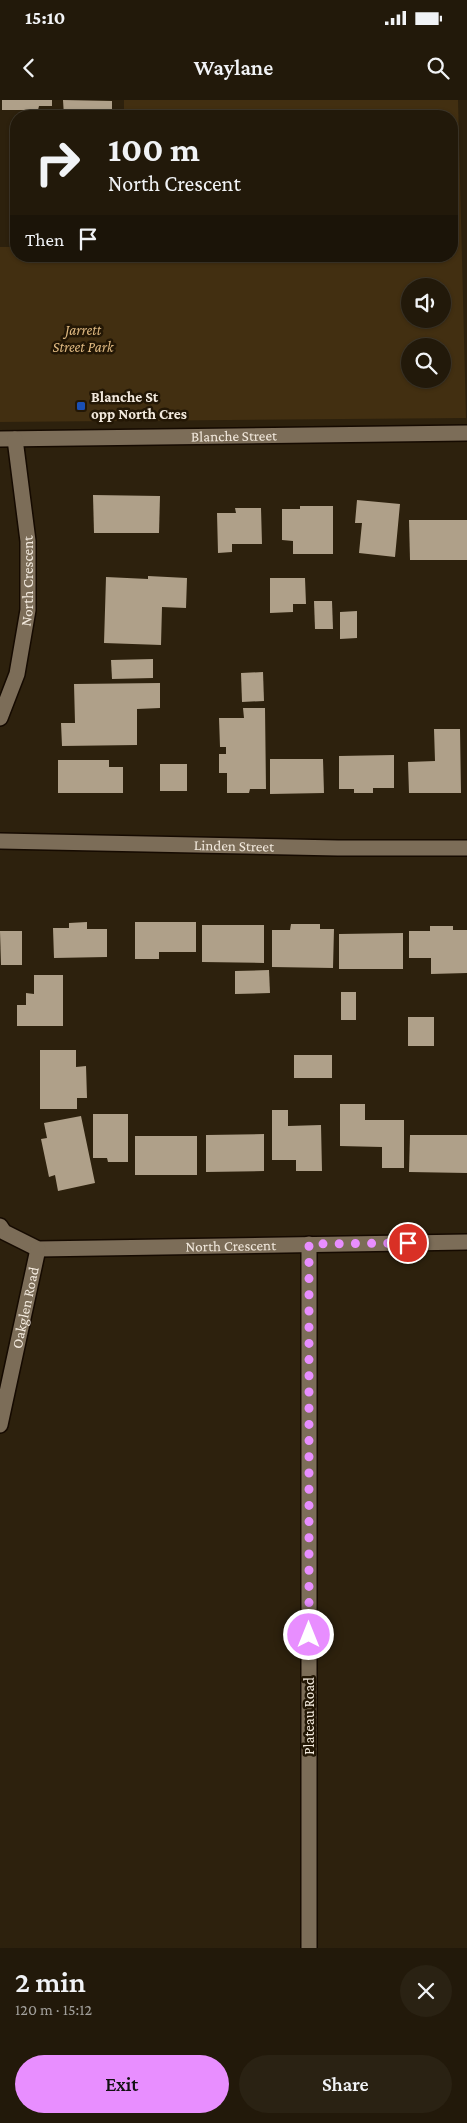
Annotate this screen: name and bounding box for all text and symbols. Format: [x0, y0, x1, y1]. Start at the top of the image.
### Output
text: 15:10 [25, 7, 65, 28]
icon: back [15, 54, 43, 82]
icon: search [424, 54, 452, 82]
text: Waylane [194, 55, 273, 80]
icon: right [25, 130, 90, 195]
text: 100 m [108, 130, 200, 169]
text: North Crescent [108, 171, 241, 196]
icon: arrive [74, 225, 102, 253]
text: Then [25, 229, 64, 250]
map controls [401, 278, 451, 388]
button: sound [401, 278, 451, 328]
park label: Jarrett Street Park [53, 322, 115, 355]
button: search [401, 338, 451, 388]
place label: Blanche St opp North Cres [91, 389, 187, 422]
marker: Blanche St opp North Cres [75, 400, 87, 412]
street label: Blanche Street [191, 427, 278, 445]
street label: North Crescent [17, 534, 36, 628]
street label: Linden Street [194, 837, 275, 855]
pin [387, 1222, 429, 1264]
icon: arrive [394, 1229, 422, 1257]
street label: North Crescent [185, 1237, 277, 1255]
street label: Oakglen Road [9, 1265, 42, 1350]
position arrow [282, 1608, 334, 1660]
street label: Plateau Road [301, 1677, 317, 1755]
text: 2 min [15, 1965, 86, 1998]
button: close [400, 1965, 452, 2017]
text: 120 m · 15:12 [15, 2001, 92, 2018]
button: Exit [15, 2055, 229, 2113]
button: Share [239, 2055, 452, 2113]

